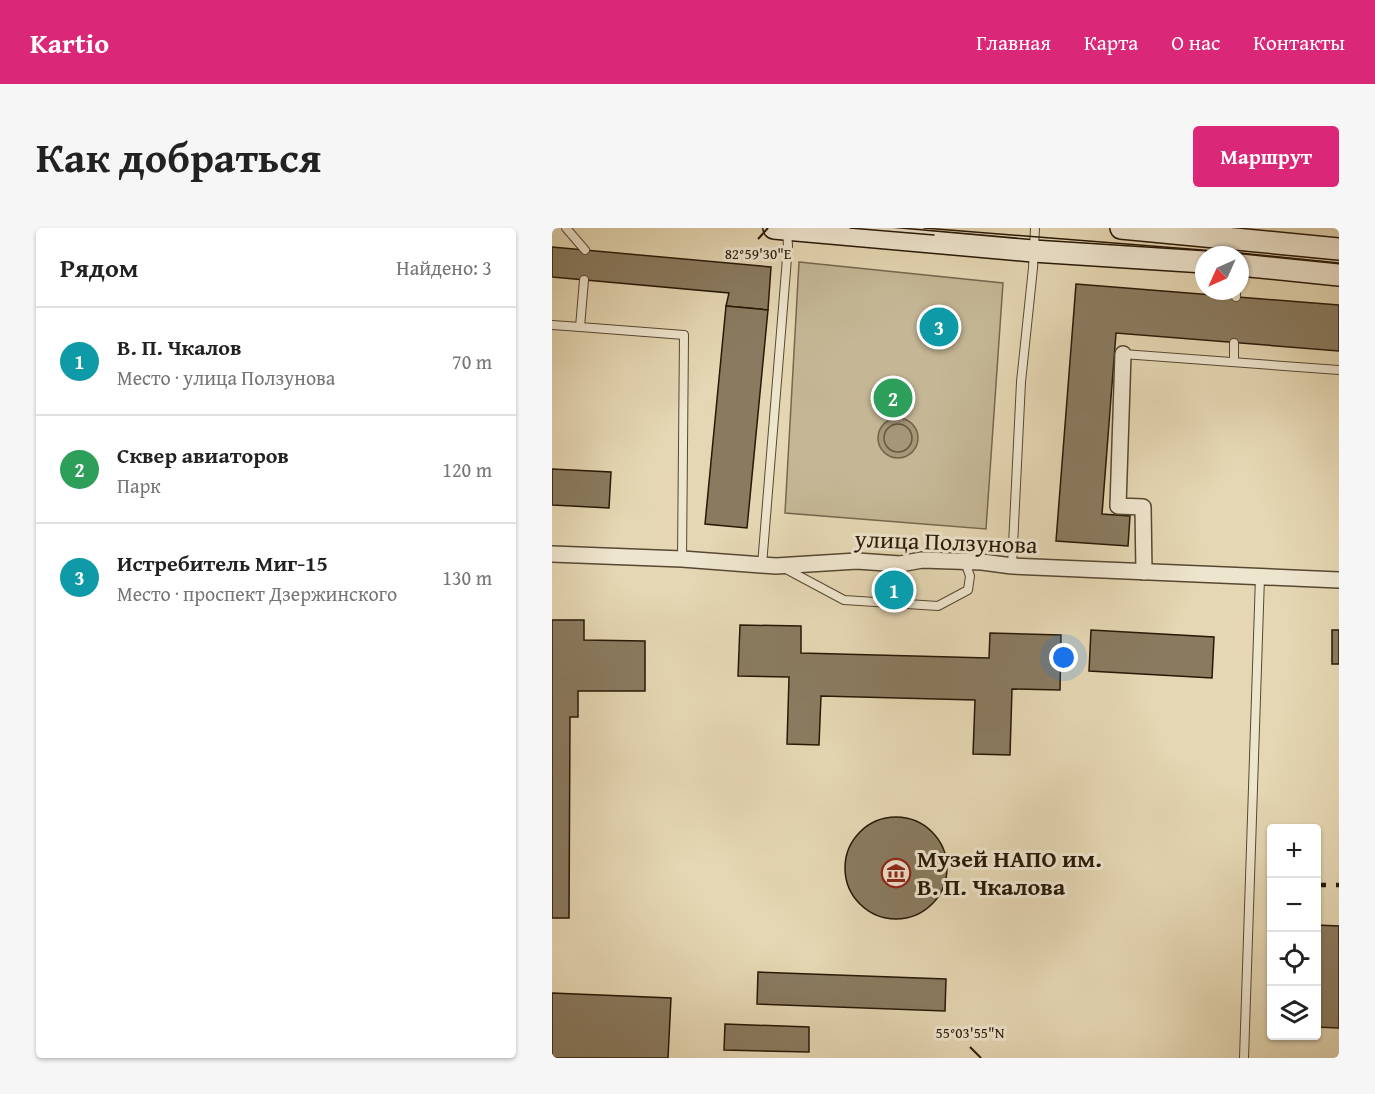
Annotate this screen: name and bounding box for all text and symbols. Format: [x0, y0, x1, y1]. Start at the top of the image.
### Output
text: Kartio [30, 22, 109, 63]
text: Главная [976, 27, 1051, 58]
text: Карта [1084, 27, 1138, 58]
text: О нас [1171, 27, 1220, 58]
text: Контакты [1253, 27, 1345, 58]
text: Как добраться [36, 126, 321, 187]
button: Маршрут [1193, 126, 1339, 187]
text: 82°59'30"E [725, 243, 792, 264]
north arrow [1195, 246, 1249, 300]
text: Рядом [60, 248, 138, 287]
text: Найдено: 3 [396, 253, 492, 282]
pin: 3 [920, 304, 958, 350]
text: В. П. Чкалов [117, 331, 242, 363]
text: 1 [74, 347, 85, 376]
text: 70 m [452, 347, 492, 376]
text: Место · улица Ползунова [117, 363, 335, 392]
pin: 2 [874, 376, 912, 420]
text: Сквер авиаторов [117, 439, 289, 471]
text: 2 [74, 455, 85, 484]
text: 120 m [442, 455, 492, 484]
text: Парк [117, 471, 161, 500]
street label: улица Ползунова [853, 521, 1039, 562]
text: Истребитель Миг-15 [117, 547, 328, 579]
text: 3 [74, 563, 85, 592]
text: 130 m [442, 563, 492, 592]
pin: 1 [874, 568, 914, 613]
text: Место · проспект Дзержинского [117, 579, 397, 608]
your location [1049, 643, 1078, 672]
map controls [1267, 824, 1321, 1040]
button: + [1267, 824, 1321, 878]
place label: Музей НАПО им. В. П. Чкалова [917, 841, 1102, 904]
museum icon: Музей НАПО им. В. П. Чкалова [880, 857, 912, 889]
button: − [1267, 878, 1321, 932]
button: locate [1267, 932, 1321, 986]
button: layers [1267, 986, 1321, 1040]
text: 55°03'55"N [936, 1022, 1005, 1043]

